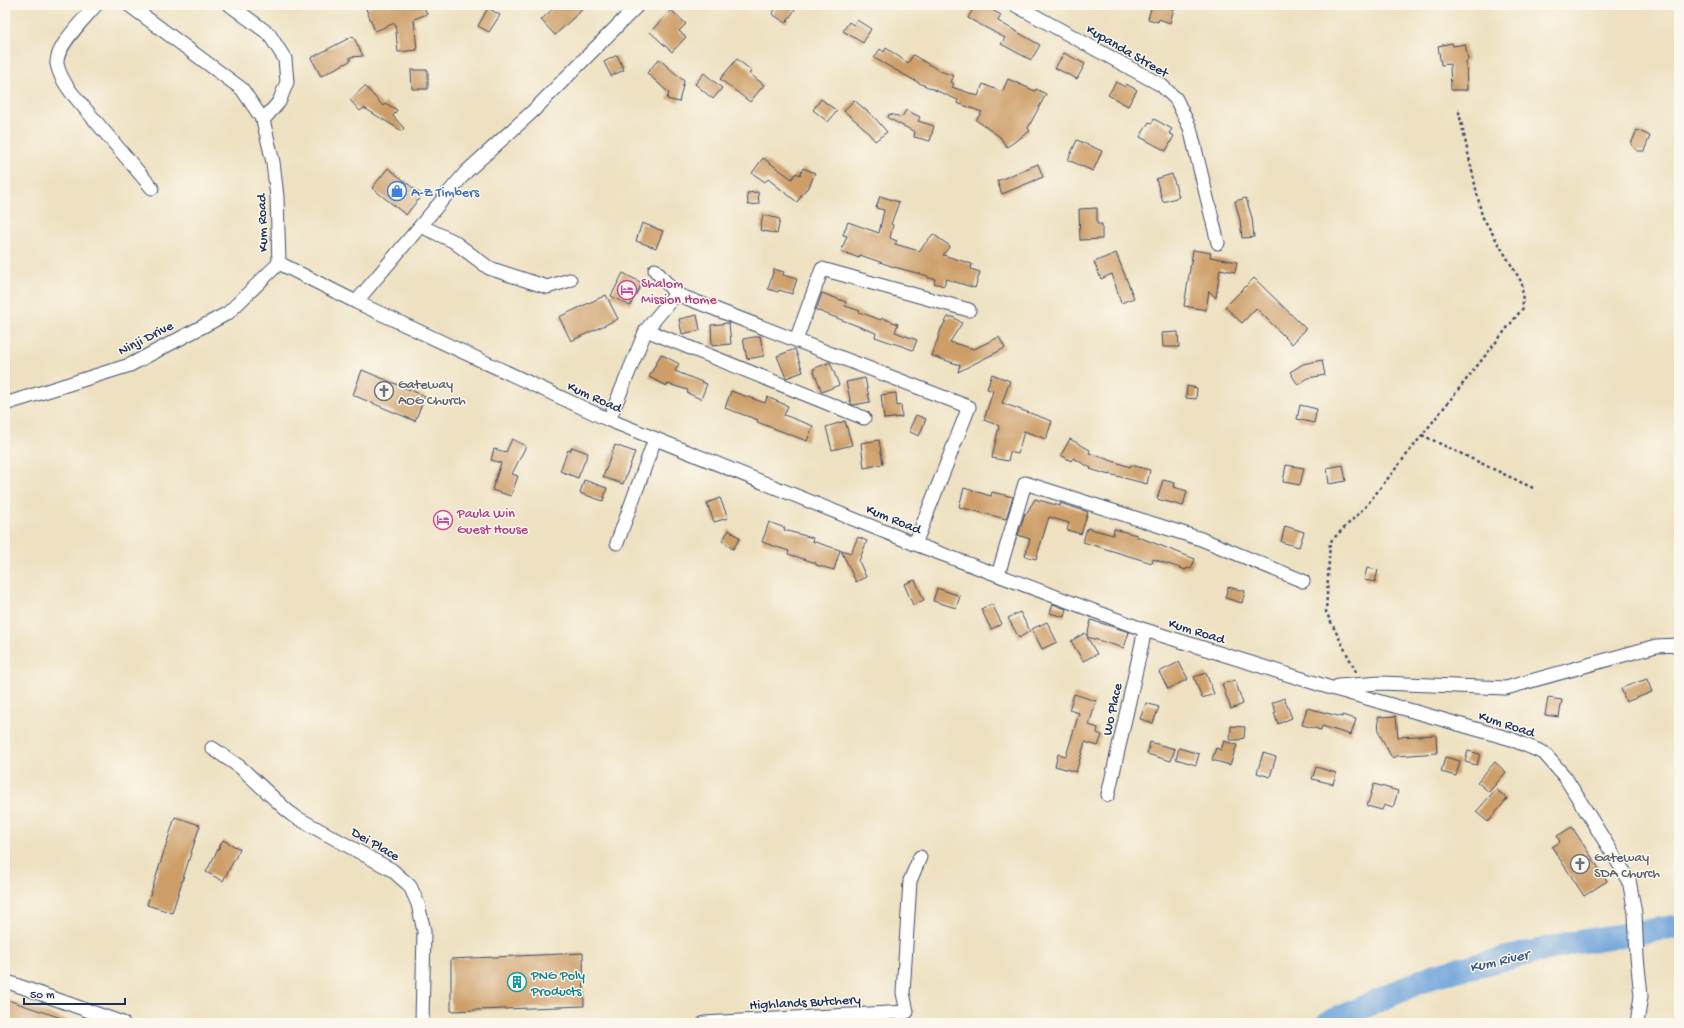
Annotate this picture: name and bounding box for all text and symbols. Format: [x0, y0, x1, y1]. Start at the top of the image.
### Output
street label: Kupanda Street [1083, 22, 1172, 83]
shop icon: A-Z Timbers [386, 180, 408, 202]
place label: A-Z Timbers [411, 185, 480, 202]
street label: Kum Road [254, 192, 273, 252]
place label: Shalom Mission Home [641, 276, 718, 309]
hotel icon: Shalom Mission Home [616, 279, 638, 301]
street label: Ninji Drive [116, 318, 177, 360]
place label: Gateway AOG Church [398, 377, 466, 410]
street label: Kum Road [564, 379, 626, 419]
church icon: Gateway AOG Church [373, 380, 395, 402]
street label: Kum Road [863, 502, 925, 540]
place label: Paula Win Guest House [456, 506, 529, 539]
hotel icon: Paula Win Guest House [432, 509, 454, 531]
street label: Kum Road [1166, 616, 1228, 650]
street label: Wo Place [1100, 681, 1127, 737]
street label: Kum Road [1476, 708, 1538, 743]
street label: Dei Place [347, 824, 403, 866]
place label: Gateway SDA Church [1594, 850, 1661, 883]
church icon: Gateway SDA Church [1569, 853, 1591, 875]
water label: Kum River [1468, 946, 1533, 977]
place label: PNG Poly Products [530, 968, 585, 1001]
building icon: PNG Poly Products [506, 971, 528, 993]
scale bar [24, 980, 125, 1006]
text: 50 m [30, 989, 55, 1003]
street label: Highlands Butchery [749, 992, 861, 1015]

